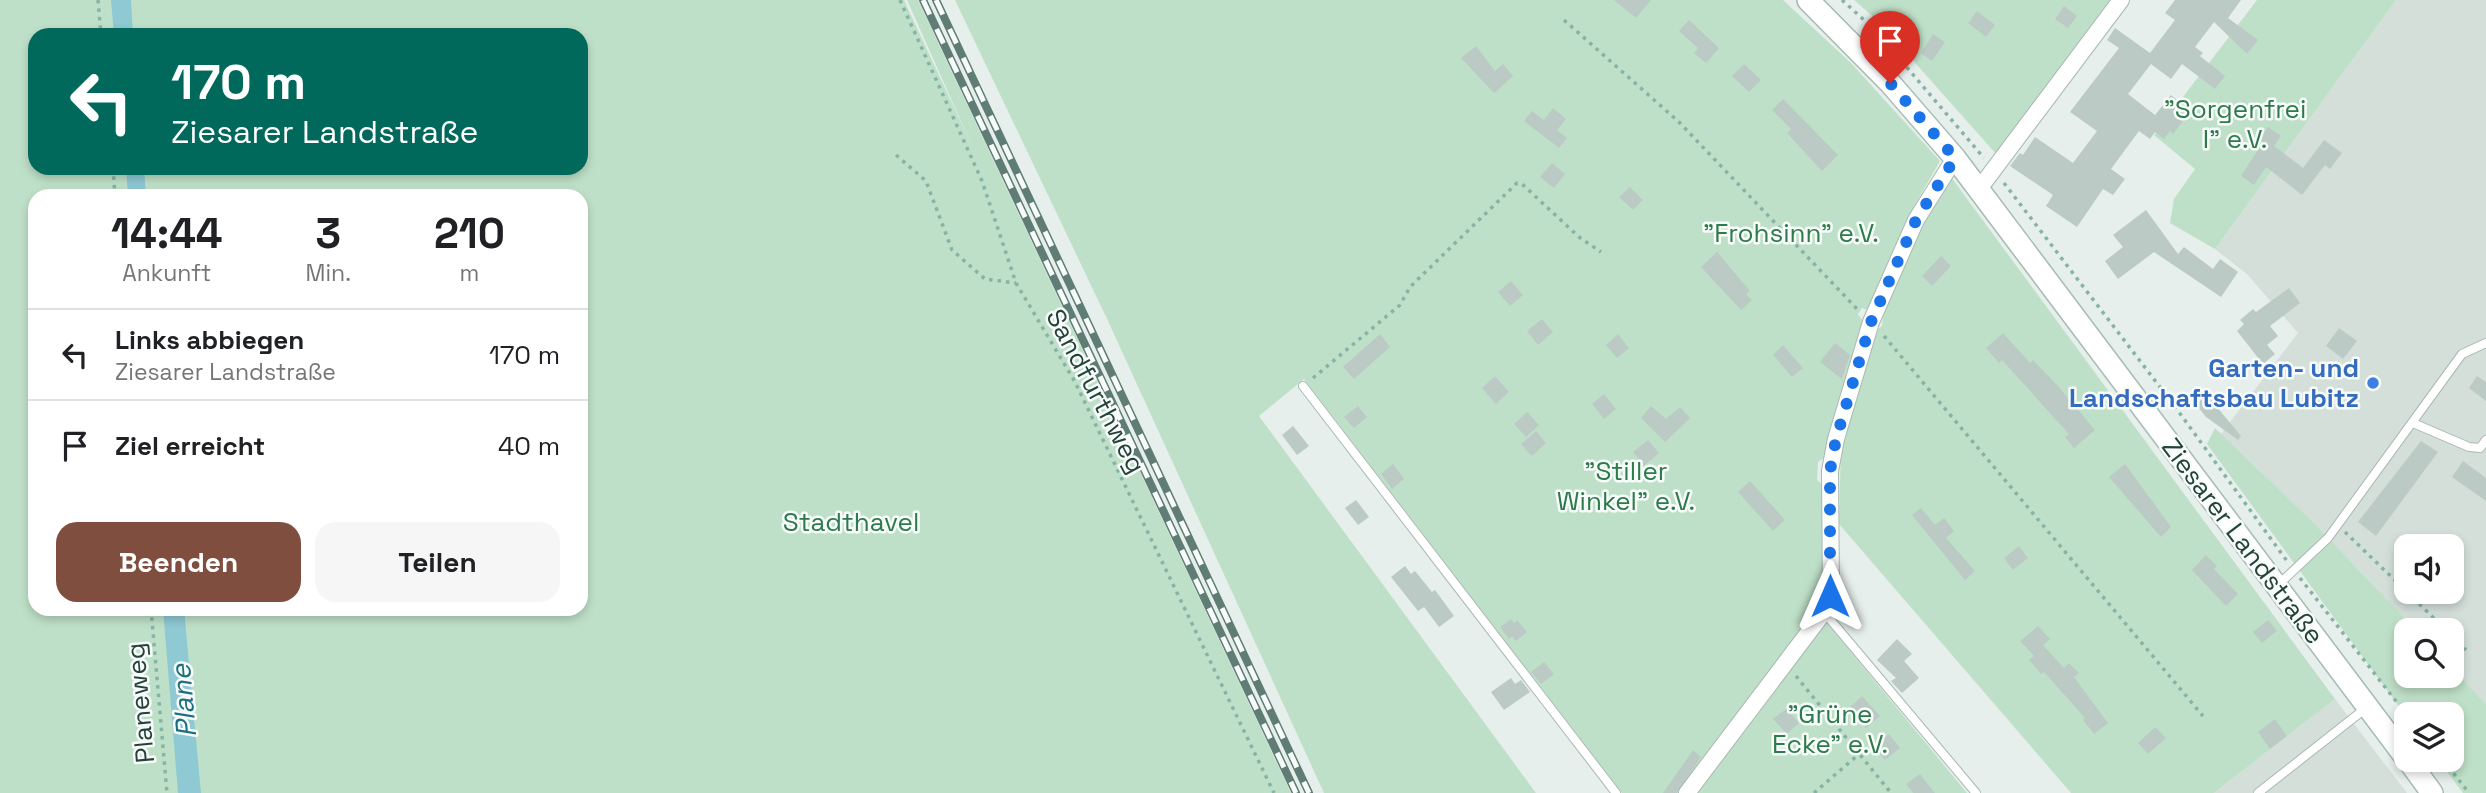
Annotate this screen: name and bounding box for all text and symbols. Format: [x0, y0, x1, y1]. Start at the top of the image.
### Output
pin [1860, 11, 1920, 83]
icon: arrive [1871, 22, 1909, 60]
text: 170 m [171, 51, 306, 113]
icon: left [56, 56, 147, 147]
park label: "Sorgenfrei I" e.V. [2164, 92, 2306, 156]
text: Ziesarer Landstraße [171, 112, 478, 152]
text: 14:44 [111, 207, 223, 260]
text: 3 [315, 207, 341, 260]
text: 210 [434, 207, 505, 260]
park label: "Frohsinn" e.V. [1703, 216, 1879, 250]
text: Ankunft [122, 258, 211, 288]
text: Min. [306, 258, 351, 288]
text: m [460, 258, 479, 288]
street label: Sandfurthweg [1038, 303, 1154, 479]
text: Links abbiegen [115, 323, 304, 357]
icon: left [56, 336, 94, 374]
text: 170 m [489, 338, 560, 372]
place label: Garten- und Landschaftsbau Lubitz [2069, 351, 2359, 415]
text: Ziesarer Landstraße [115, 357, 336, 387]
marker: Garten- und Landschaftsbau Lubitz [2365, 375, 2381, 391]
icon: arrive [56, 427, 94, 465]
text: Ziel erreicht [115, 429, 265, 463]
text: 40 m [498, 429, 560, 463]
street label: Ziesarer Landstraße [2154, 431, 2332, 651]
park label: "Stiller Winkel" e.V. [1557, 454, 1695, 518]
park label: Stadthavel [783, 505, 919, 539]
button: Beenden [56, 522, 301, 602]
button: Teilen [315, 522, 560, 602]
map controls [2394, 534, 2464, 772]
button: sound [2394, 534, 2464, 604]
position arrow [1793, 559, 1867, 633]
button: search [2394, 618, 2464, 688]
street label: Planeweg [118, 641, 162, 765]
water label: Plane [162, 661, 204, 739]
park label: "Grüne Ecke" e.V. [1772, 697, 1888, 761]
button: layers [2394, 702, 2464, 772]

